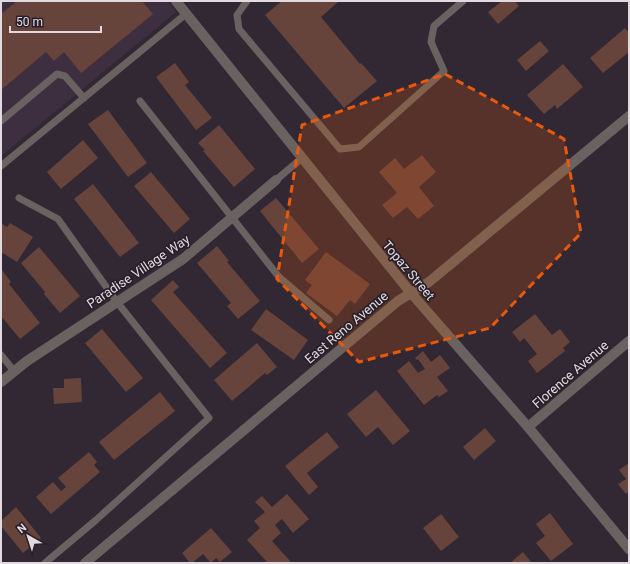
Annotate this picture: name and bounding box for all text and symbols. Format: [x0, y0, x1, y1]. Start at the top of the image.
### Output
scale bar [10, 8, 101, 34]
text: 50 m [16, 15, 43, 29]
street label: Paradise Village Way [84, 232, 192, 311]
street label: Topaz Street [379, 238, 438, 303]
street label: East Reno Avenue [302, 288, 391, 367]
street label: Florence Avenue [529, 337, 611, 411]
north arrow [8, 516, 48, 556]
text: N [15, 521, 29, 536]

